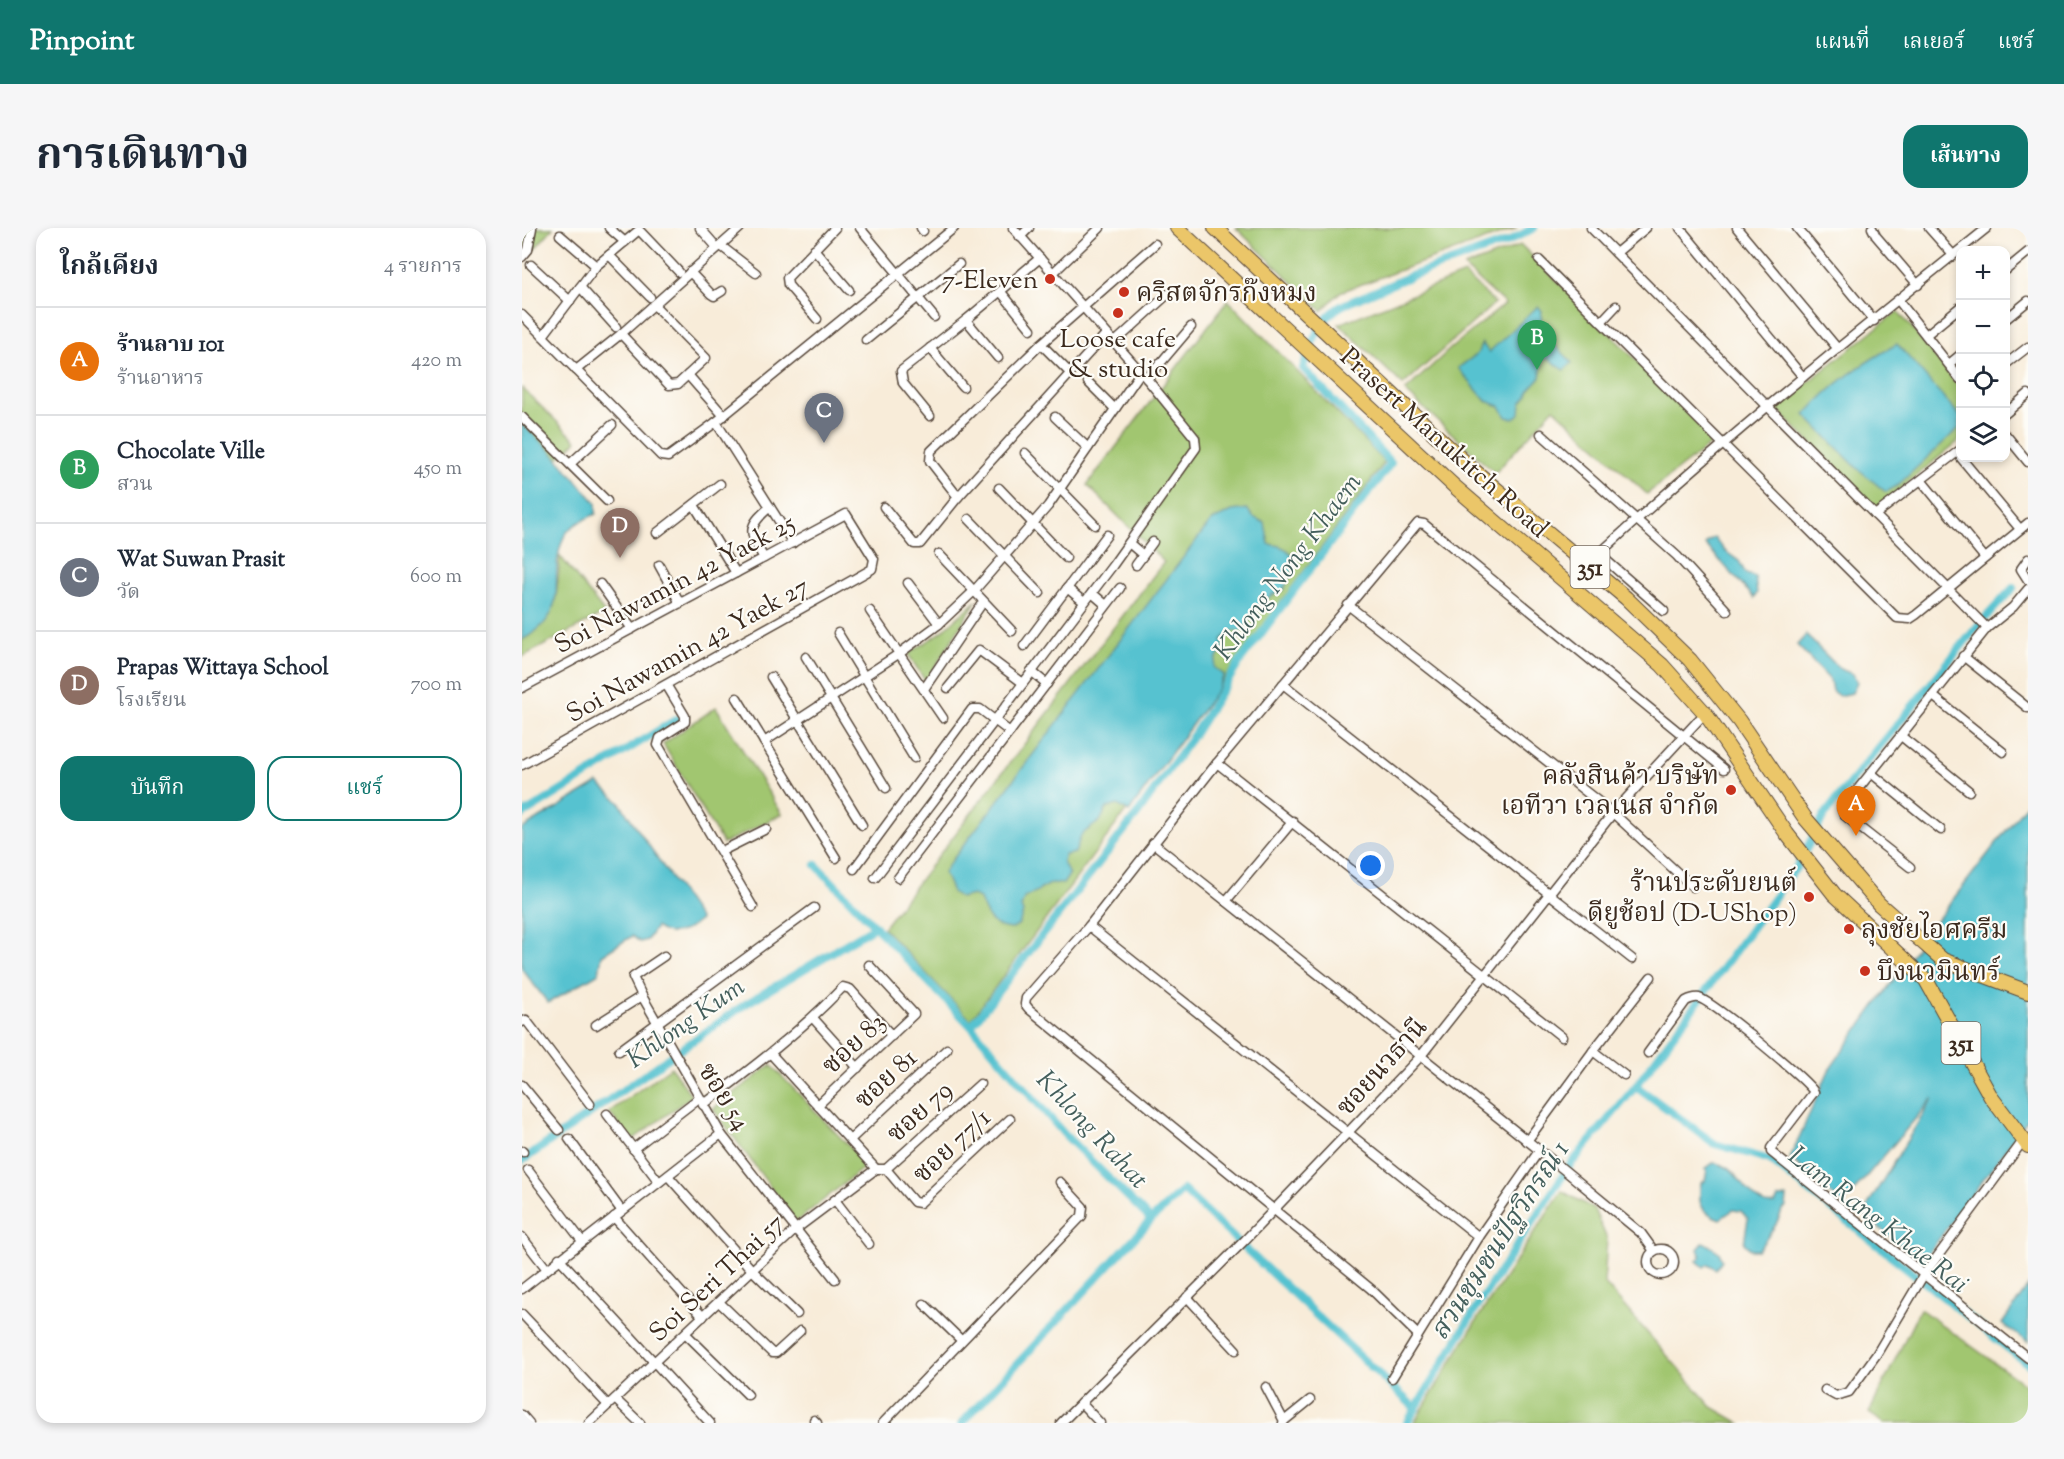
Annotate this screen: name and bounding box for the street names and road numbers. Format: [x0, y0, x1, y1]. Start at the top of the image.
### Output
street label: Prasert Manukitch Road [1331, 340, 1556, 548]
street label: Soi Nawamin 42 Yaek 25 [548, 506, 802, 664]
road number: 351 [1570, 546, 1610, 588]
street label: Soi Nawamin 42 Yaek 27 [560, 569, 816, 733]
street label: ซอย 83 [814, 1006, 895, 1084]
street label: ซอยนวธานี [1329, 1010, 1437, 1125]
road number: 351 [1942, 1022, 1980, 1064]
street label: ซอย 81 [847, 1041, 926, 1119]
street label: ซอย 54 [688, 1056, 758, 1138]
street label: ซอย 79 [880, 1073, 962, 1152]
street label: ซอย 77/1 [905, 1101, 1000, 1193]
street label: Soi Seri Thai 57 [642, 1206, 794, 1351]

